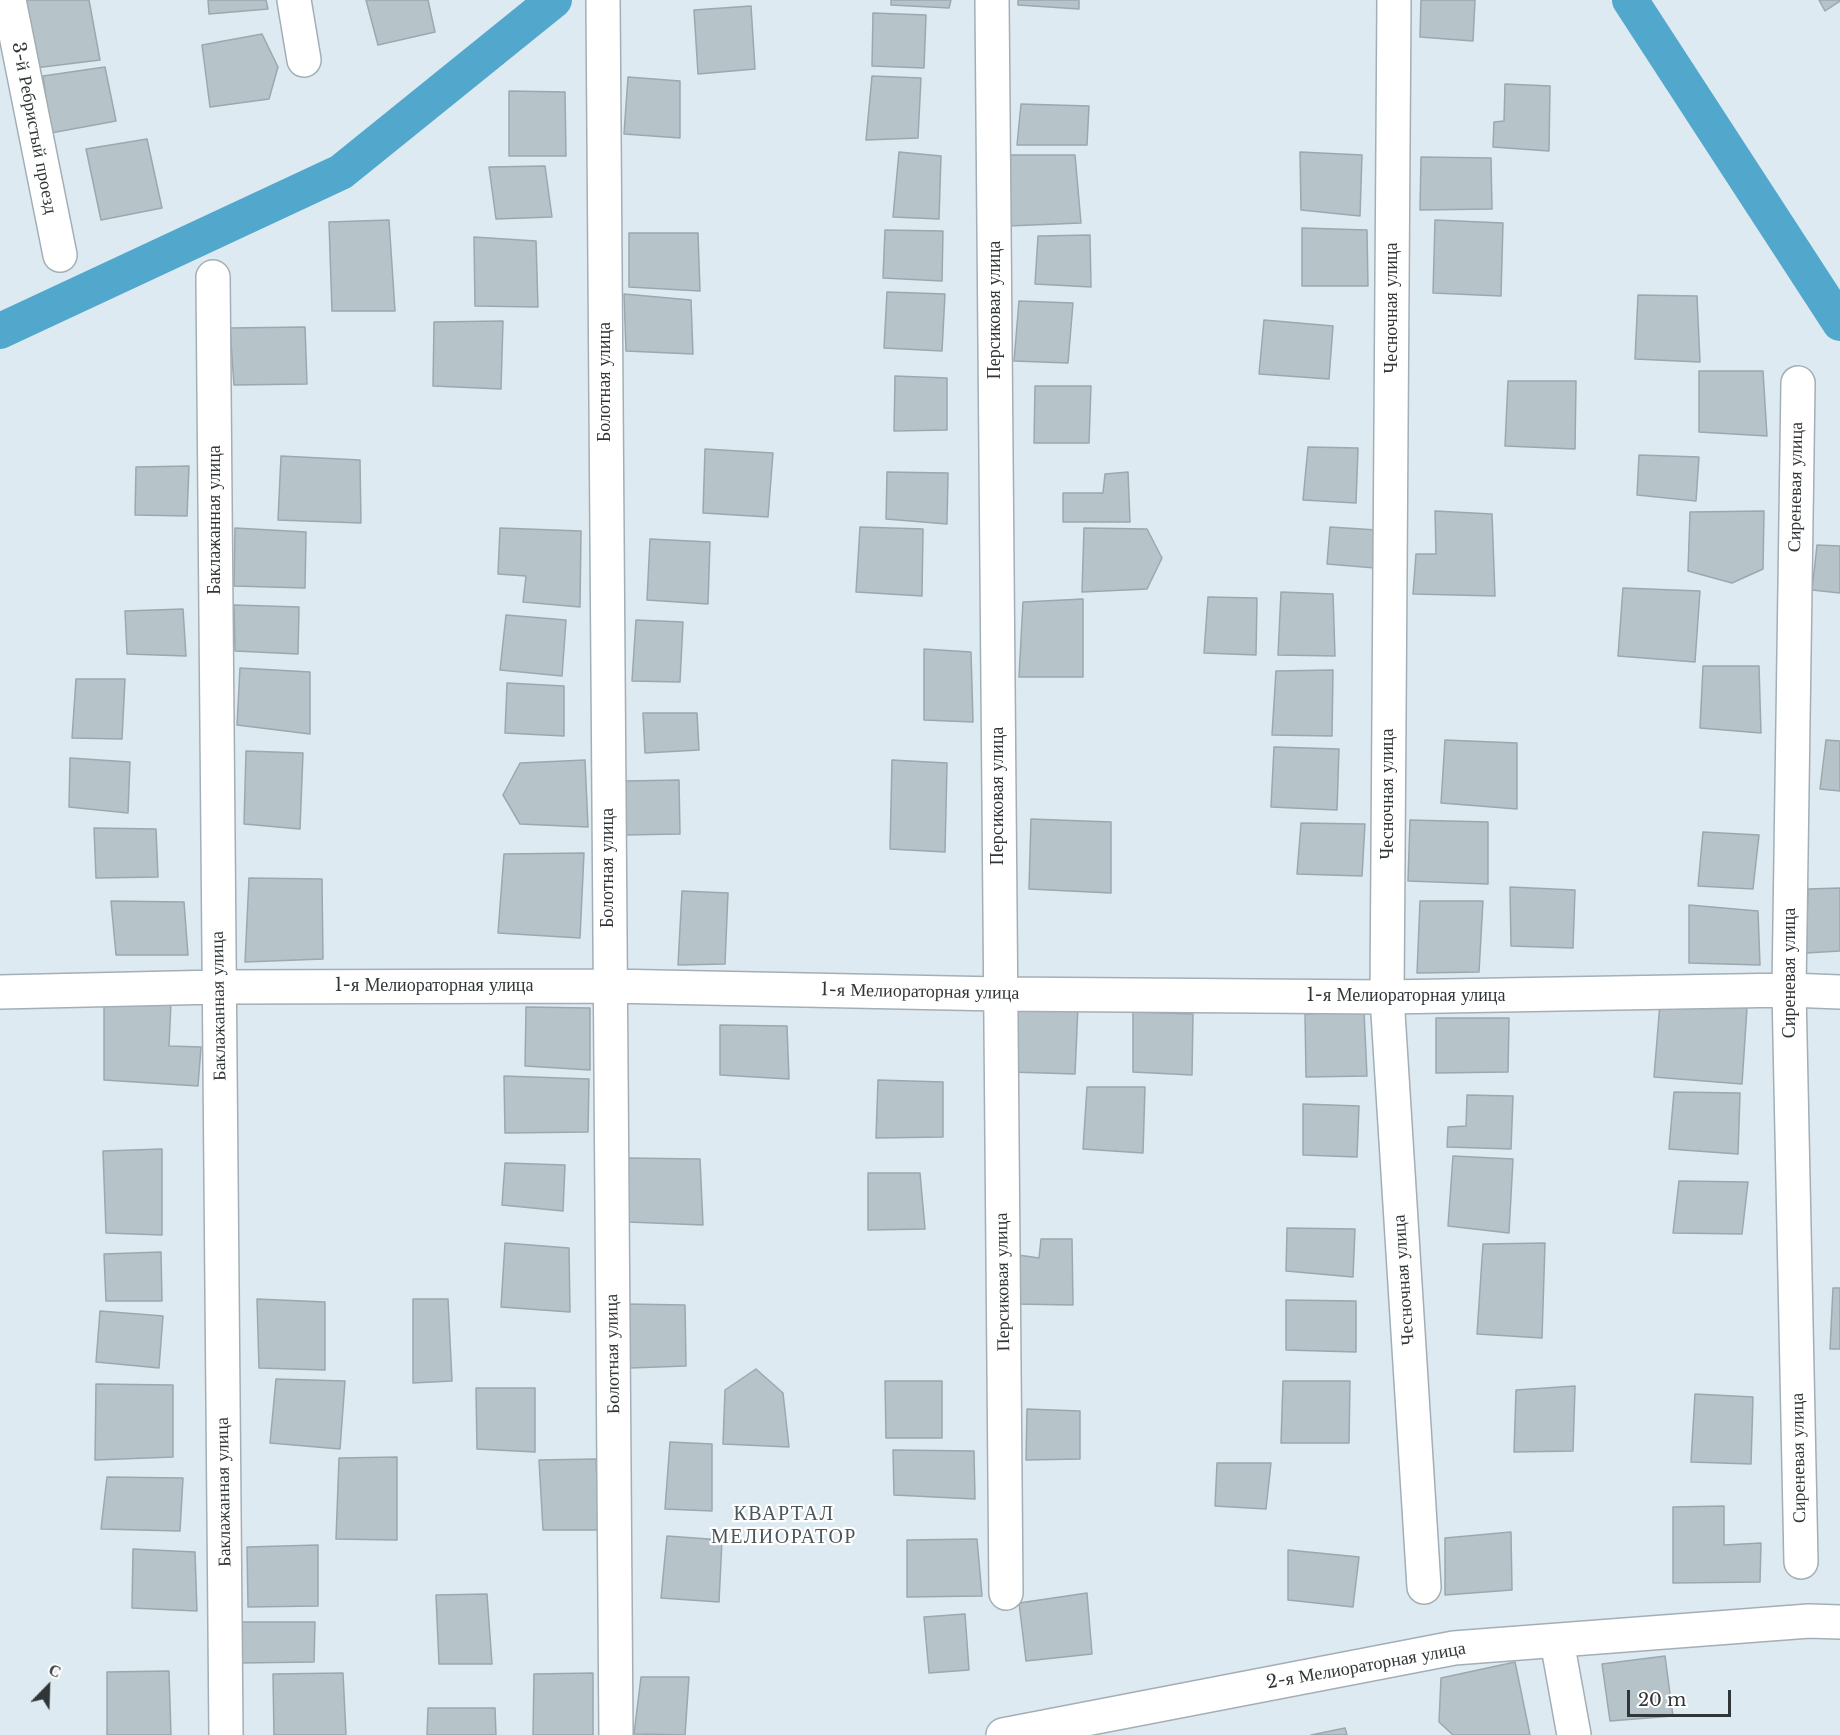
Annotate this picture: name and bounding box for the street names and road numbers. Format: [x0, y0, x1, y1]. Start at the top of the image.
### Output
street label: 3-й Ребристый проезд [7, 40, 61, 216]
street label: Персиковая улица [984, 241, 1006, 379]
street label: Чесночная улица [1381, 243, 1403, 373]
street label: Болотная улица [594, 322, 616, 442]
street label: Сиреневая улица [1784, 422, 1808, 552]
street label: Баклажанная улица [204, 445, 226, 595]
street label: Персиковая улица [987, 727, 1009, 865]
street label: Чесночная улица [1377, 729, 1399, 859]
street label: Болотная улица [597, 808, 619, 928]
street label: Сиреневая улица [1779, 908, 1801, 1038]
street label: Баклажанная улица [207, 931, 231, 1081]
street label: 1-я Мелиораторная улица [335, 975, 533, 997]
street label: 1-я Мелиораторная улица [820, 979, 1020, 1005]
street label: 1-я Мелиораторная улица [1307, 985, 1505, 1007]
street label: Персиковая улица [991, 1213, 1015, 1351]
street label: Чесночная улица [1389, 1214, 1419, 1346]
street label: Болотная улица [601, 1294, 625, 1414]
street label: Сиреневая улица [1787, 1393, 1811, 1523]
street label: Баклажанная улица [212, 1417, 236, 1567]
street label: 2-я Мелиораторная улица [1265, 1638, 1467, 1694]

